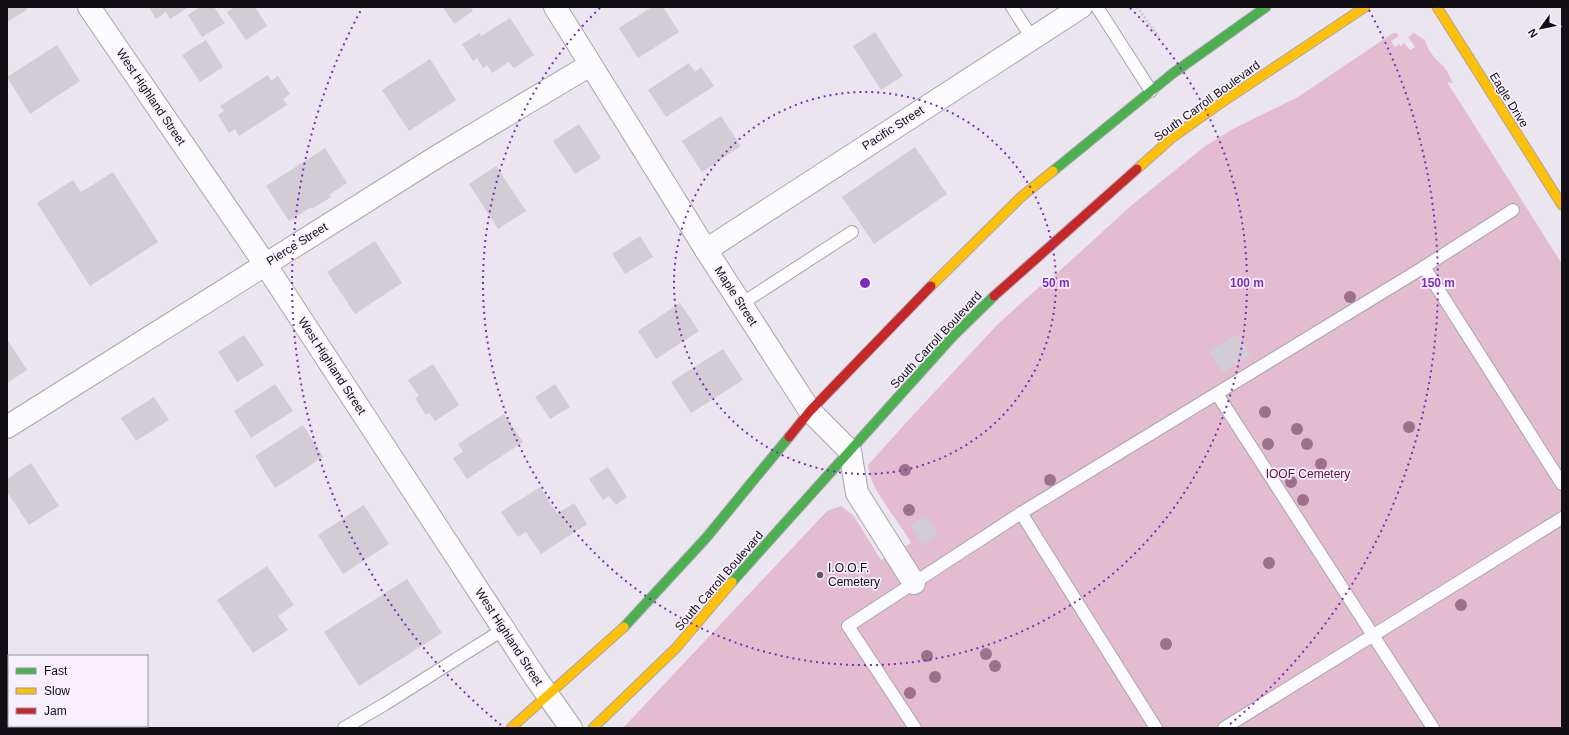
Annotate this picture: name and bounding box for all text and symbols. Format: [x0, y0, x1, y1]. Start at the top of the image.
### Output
north arrow [1521, 8, 1561, 48]
text: N [1525, 27, 1540, 40]
street label: West Highland Street [114, 46, 189, 148]
street label: South Carroll Boulevard [1151, 58, 1263, 144]
street label: Eagle Drive [1487, 70, 1532, 130]
street label: Pacific Street [860, 103, 927, 153]
street label: Pierce Street [264, 219, 331, 268]
street label: Maple Street [712, 264, 761, 329]
centre of rings [858, 276, 872, 290]
text: 50 m [1042, 276, 1070, 290]
text: 100 m [1230, 276, 1264, 290]
text: 150 m [1421, 276, 1455, 290]
street label: South Carroll Boulevard [887, 289, 985, 391]
street label: West Highland Street [295, 315, 369, 418]
park label: IOOF Cemetery [1266, 467, 1350, 481]
street label: South Carroll Boulevard [672, 528, 766, 634]
place label: I.O.O.F. Cemetery [828, 561, 880, 589]
marker: I.O.O.F. Cemetery [815, 570, 825, 580]
street label: West Highland Street [472, 586, 546, 689]
legend [8, 655, 148, 727]
text: Fast [44, 664, 68, 678]
text: Slow [44, 684, 70, 698]
text: Jam [44, 704, 67, 718]

